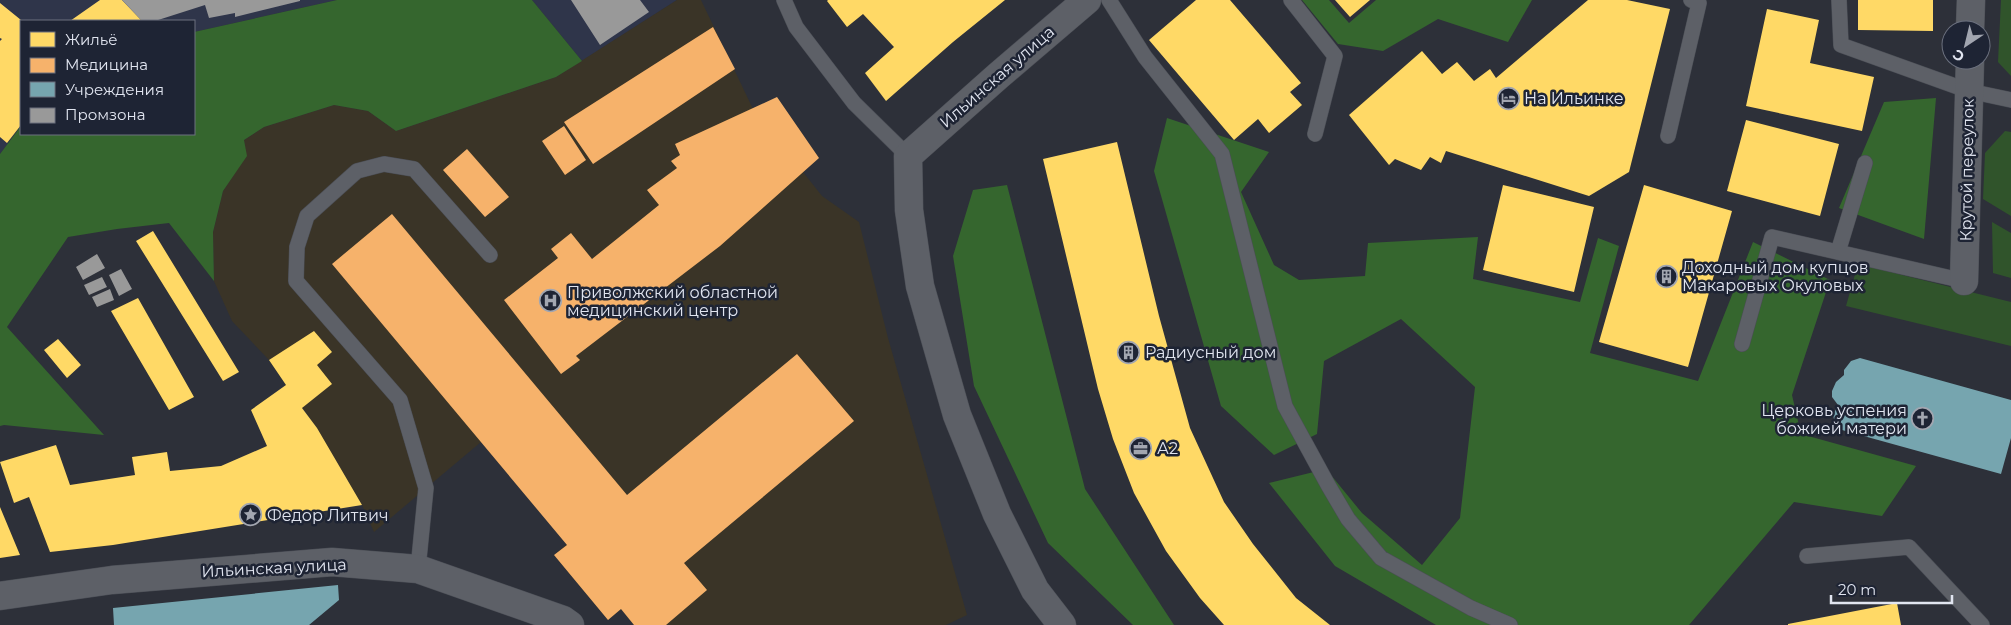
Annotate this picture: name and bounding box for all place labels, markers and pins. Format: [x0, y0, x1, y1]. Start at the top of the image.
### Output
hotel icon: На Ильинке [1496, 86, 1520, 110]
place label: На Ильинке [1524, 89, 1624, 108]
place label: Доходный дом купцов Макаровых Окуловых [1682, 258, 1869, 295]
building icon: Доходный дом купцов Макаровых Окуловых [1654, 264, 1678, 288]
place label: Приволжский областной медицинский центр [567, 283, 778, 320]
hospital icon: Приволжский областной медицинский центр [539, 289, 563, 313]
building icon: Радиусный дом [1117, 340, 1141, 364]
place label: Радиусный дом [1145, 343, 1276, 362]
place label: Церковь успения божией матери [1761, 401, 1907, 438]
church icon: Церковь успения божией матери [1911, 407, 1935, 431]
office icon: А2 [1129, 436, 1153, 460]
place label: А2 [1157, 439, 1178, 458]
place icon: Федор Литвич [239, 503, 263, 527]
place label: Федор Литвич [267, 506, 389, 525]

